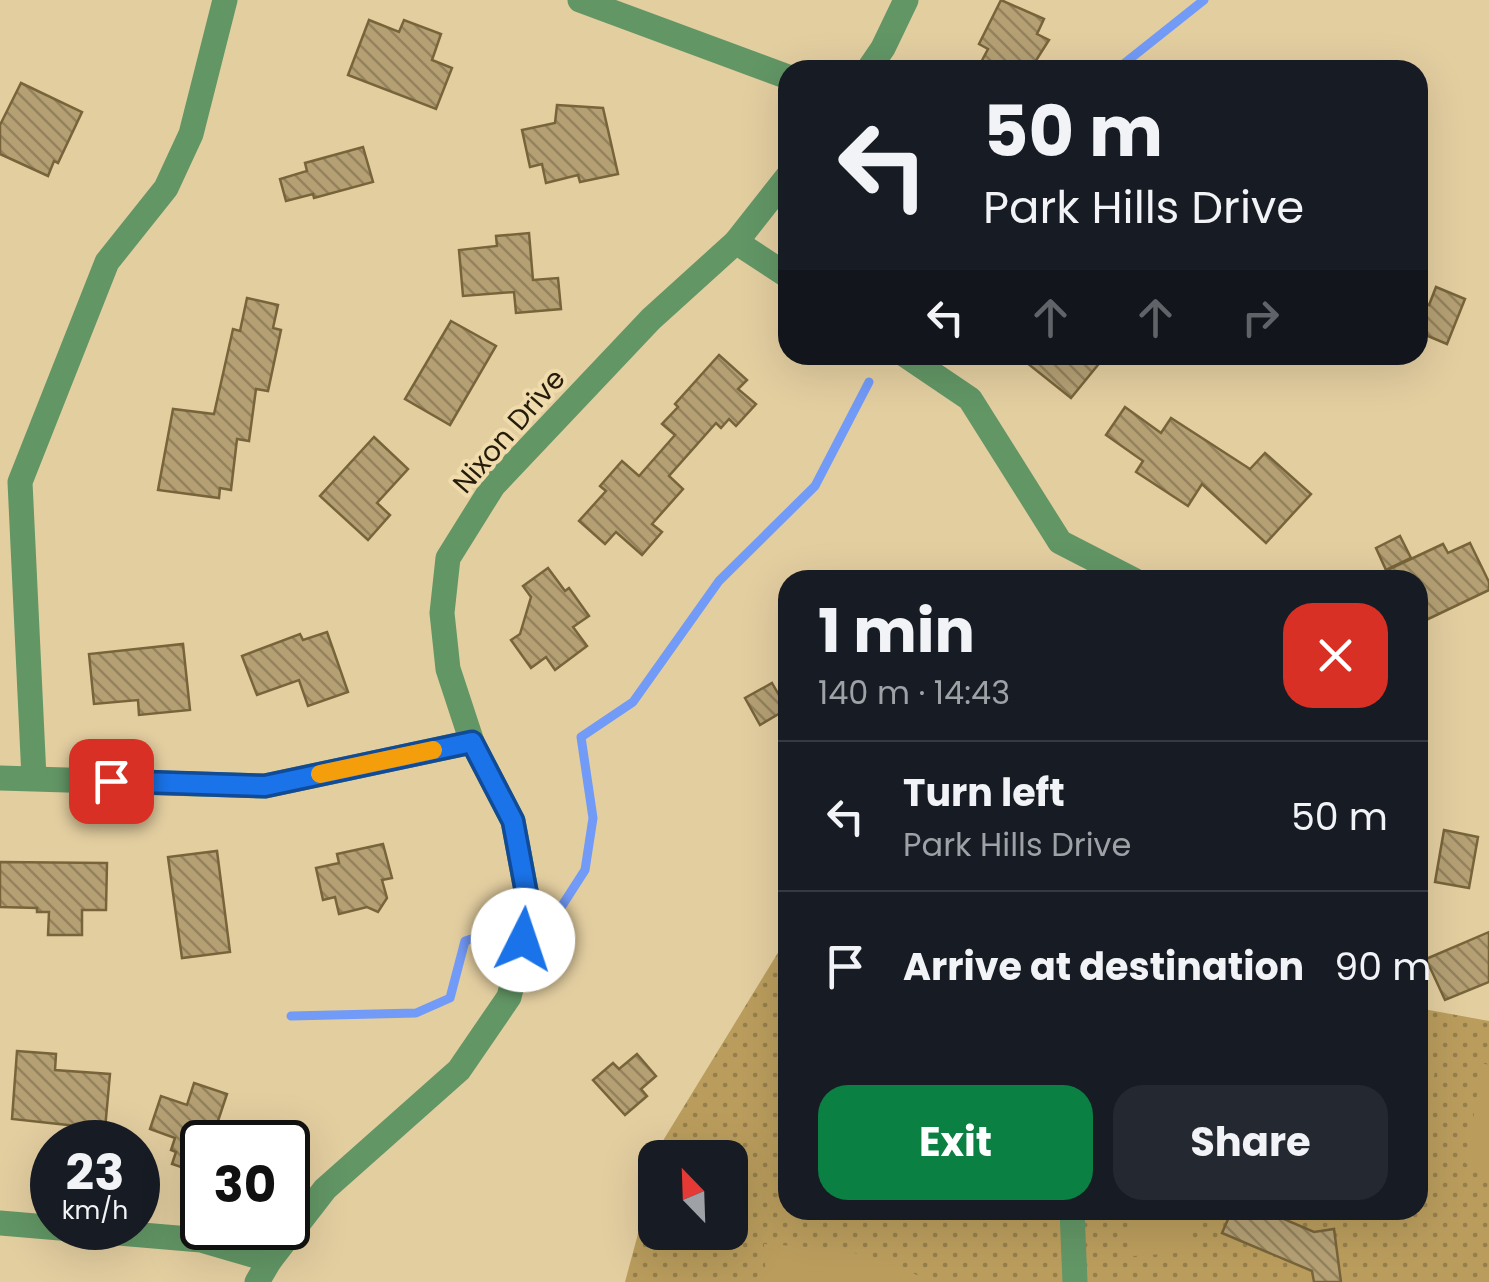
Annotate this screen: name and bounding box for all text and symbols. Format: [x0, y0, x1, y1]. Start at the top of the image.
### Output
text: 50 m [983, 82, 1163, 181]
icon: left [818, 100, 948, 230]
text: Park Hills Drive [983, 176, 1304, 239]
icon: left [918, 290, 973, 345]
icon: ahead [1023, 290, 1078, 345]
icon: ahead [1128, 290, 1183, 345]
icon: right [1233, 290, 1288, 345]
street label: Nixon Drive [444, 360, 574, 502]
text: 1 min [818, 589, 975, 673]
button: close [1283, 603, 1388, 708]
text: 140 m · 14:43 [818, 670, 1010, 715]
pin [69, 739, 154, 824]
icon: arrive [84, 754, 139, 809]
text: Turn left [903, 766, 1065, 819]
icon: left [818, 789, 873, 844]
text: 50 m [1291, 790, 1388, 843]
text: Park Hills Drive [903, 822, 1131, 867]
position arrow [471, 888, 575, 992]
icon: arrive [818, 939, 873, 994]
text: Arrive at destination [903, 940, 1304, 993]
text: 90 m [1334, 940, 1431, 993]
button: Exit [818, 1085, 1093, 1200]
button: Share [1113, 1085, 1388, 1200]
speed limit sign: 30 [180, 1120, 310, 1250]
text: 23 [66, 1137, 124, 1208]
north arrow [638, 1140, 748, 1250]
map controls [638, 1140, 748, 1250]
text: km/h [62, 1193, 128, 1228]

